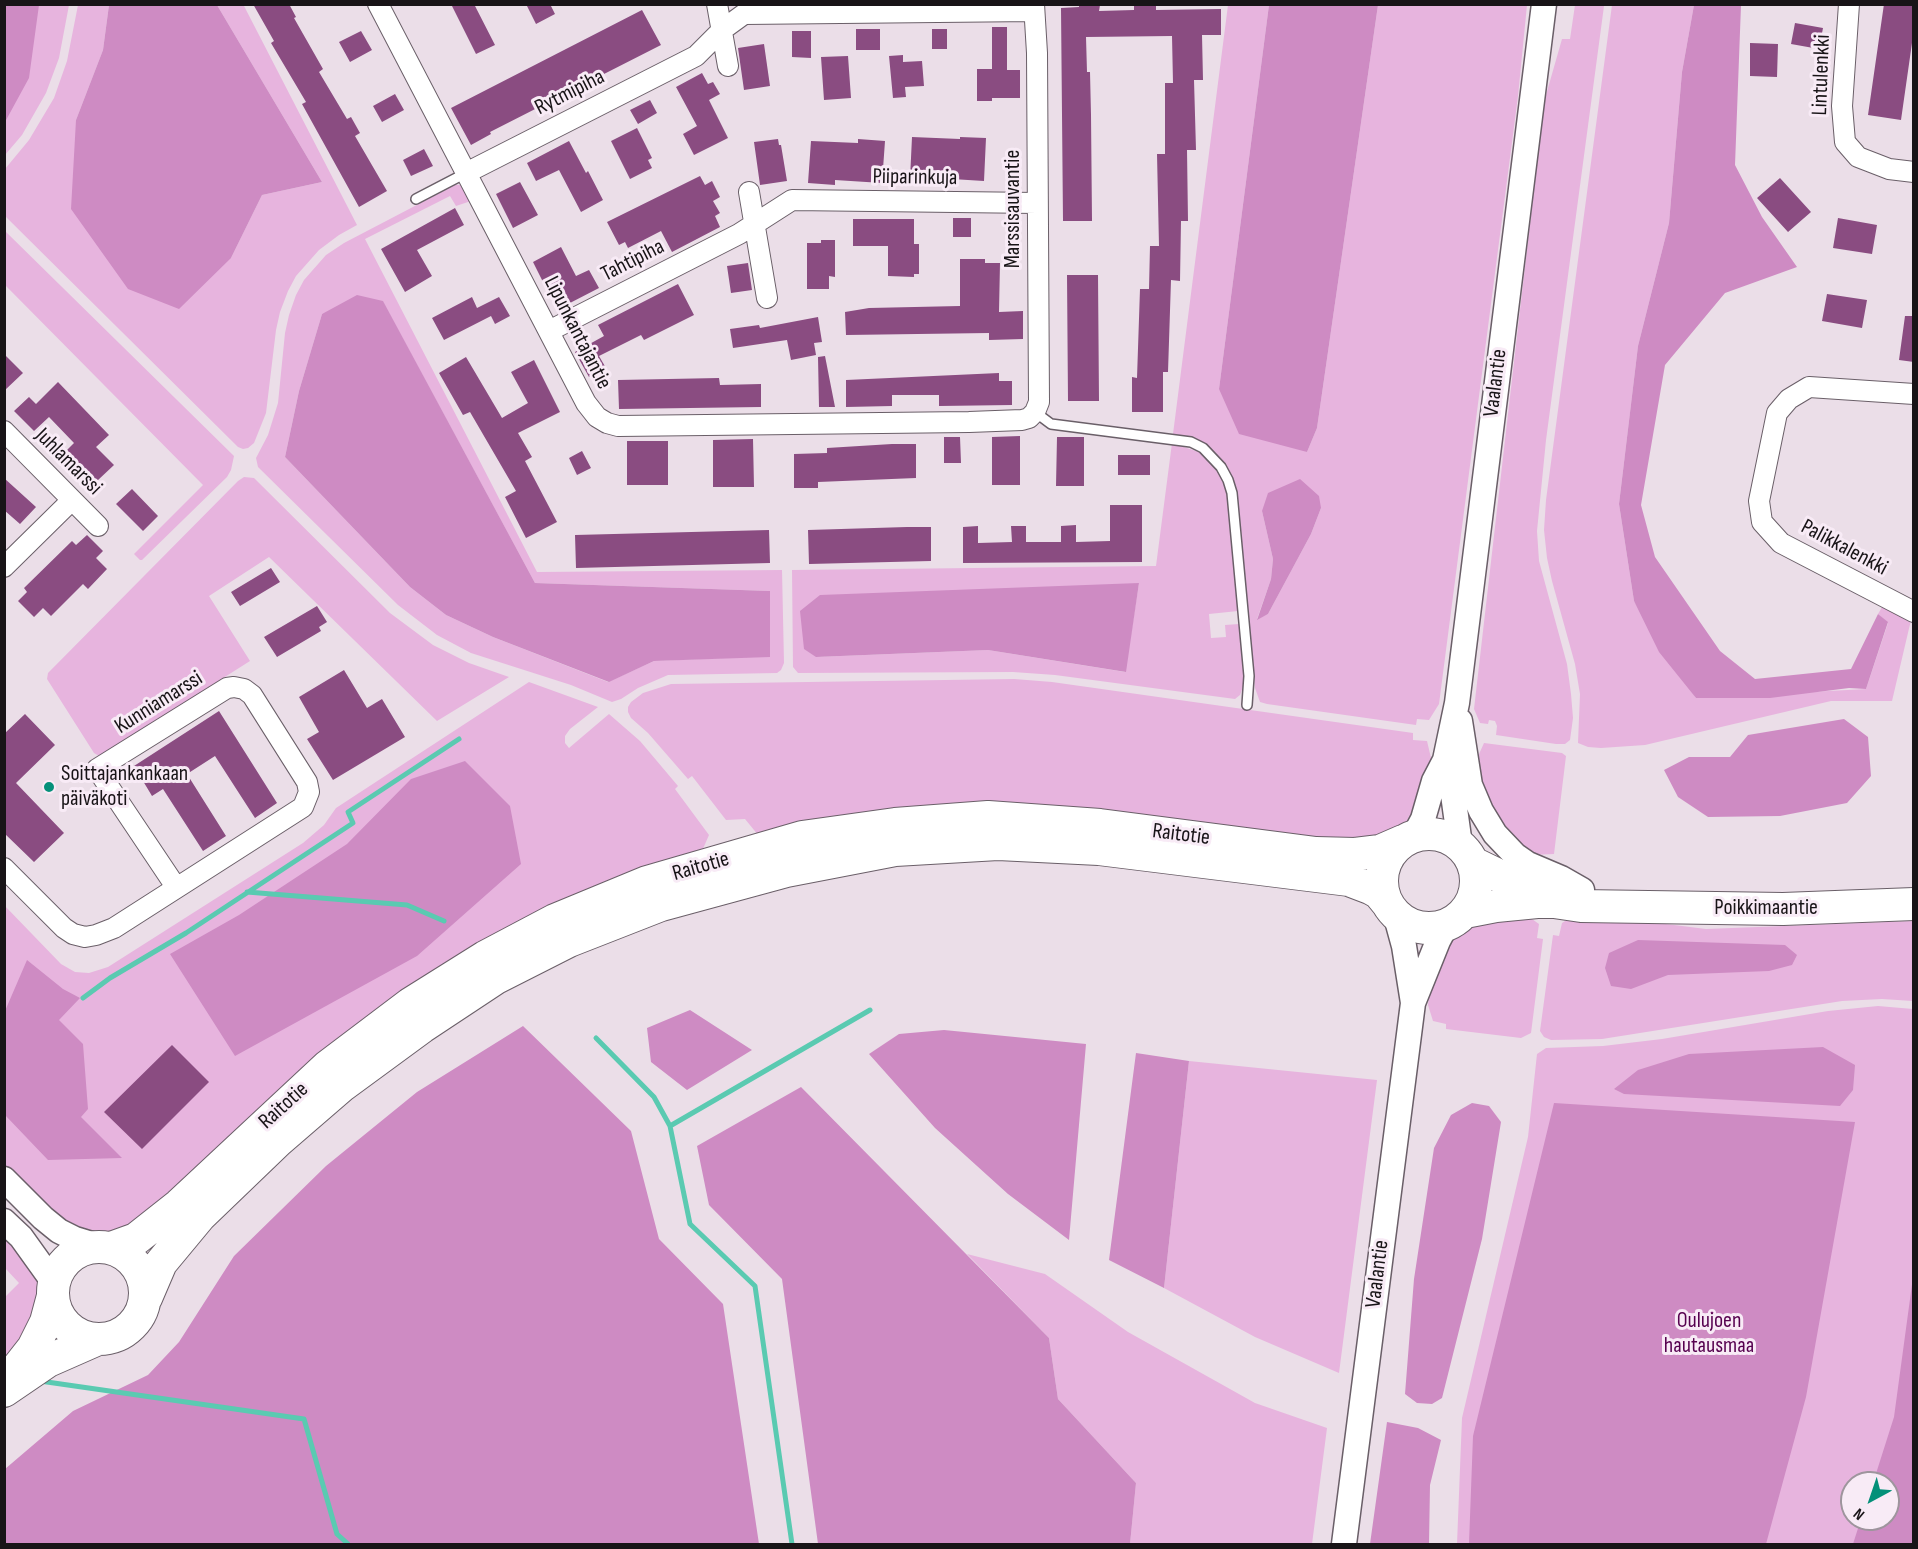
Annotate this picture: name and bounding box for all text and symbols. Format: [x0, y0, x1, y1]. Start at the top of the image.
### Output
street label: Lintulenkki [1807, 34, 1837, 116]
street label: Rytmipiha [531, 64, 609, 122]
street label: Marssisauvantie [1000, 150, 1026, 268]
street label: Piiparinkuja [872, 164, 958, 192]
street label: Tahtipiha [597, 234, 669, 288]
street label: Lipunkantajantie [537, 272, 617, 394]
street label: Vaalantie [1479, 348, 1513, 418]
street label: Juhlamarssi [29, 423, 107, 501]
street label: Palikkalenkki [1796, 514, 1892, 582]
street label: Kunniamarssi [110, 666, 208, 740]
place label: Soittajankankaan päiväkoti [61, 761, 188, 812]
marker: Soittajankankaan päiväkoti [42, 780, 56, 794]
street label: Raitotie [1151, 818, 1211, 852]
street label: Raitotie [670, 846, 732, 888]
street label: Poikkimaantie [1714, 895, 1818, 921]
street label: Raitotie [254, 1077, 314, 1135]
street label: Vaalantie [1361, 1239, 1395, 1309]
park label: Oulujoen hautausmaa [1664, 1308, 1754, 1360]
north arrow [1840, 1471, 1900, 1531]
text: N [1850, 1504, 1869, 1524]

